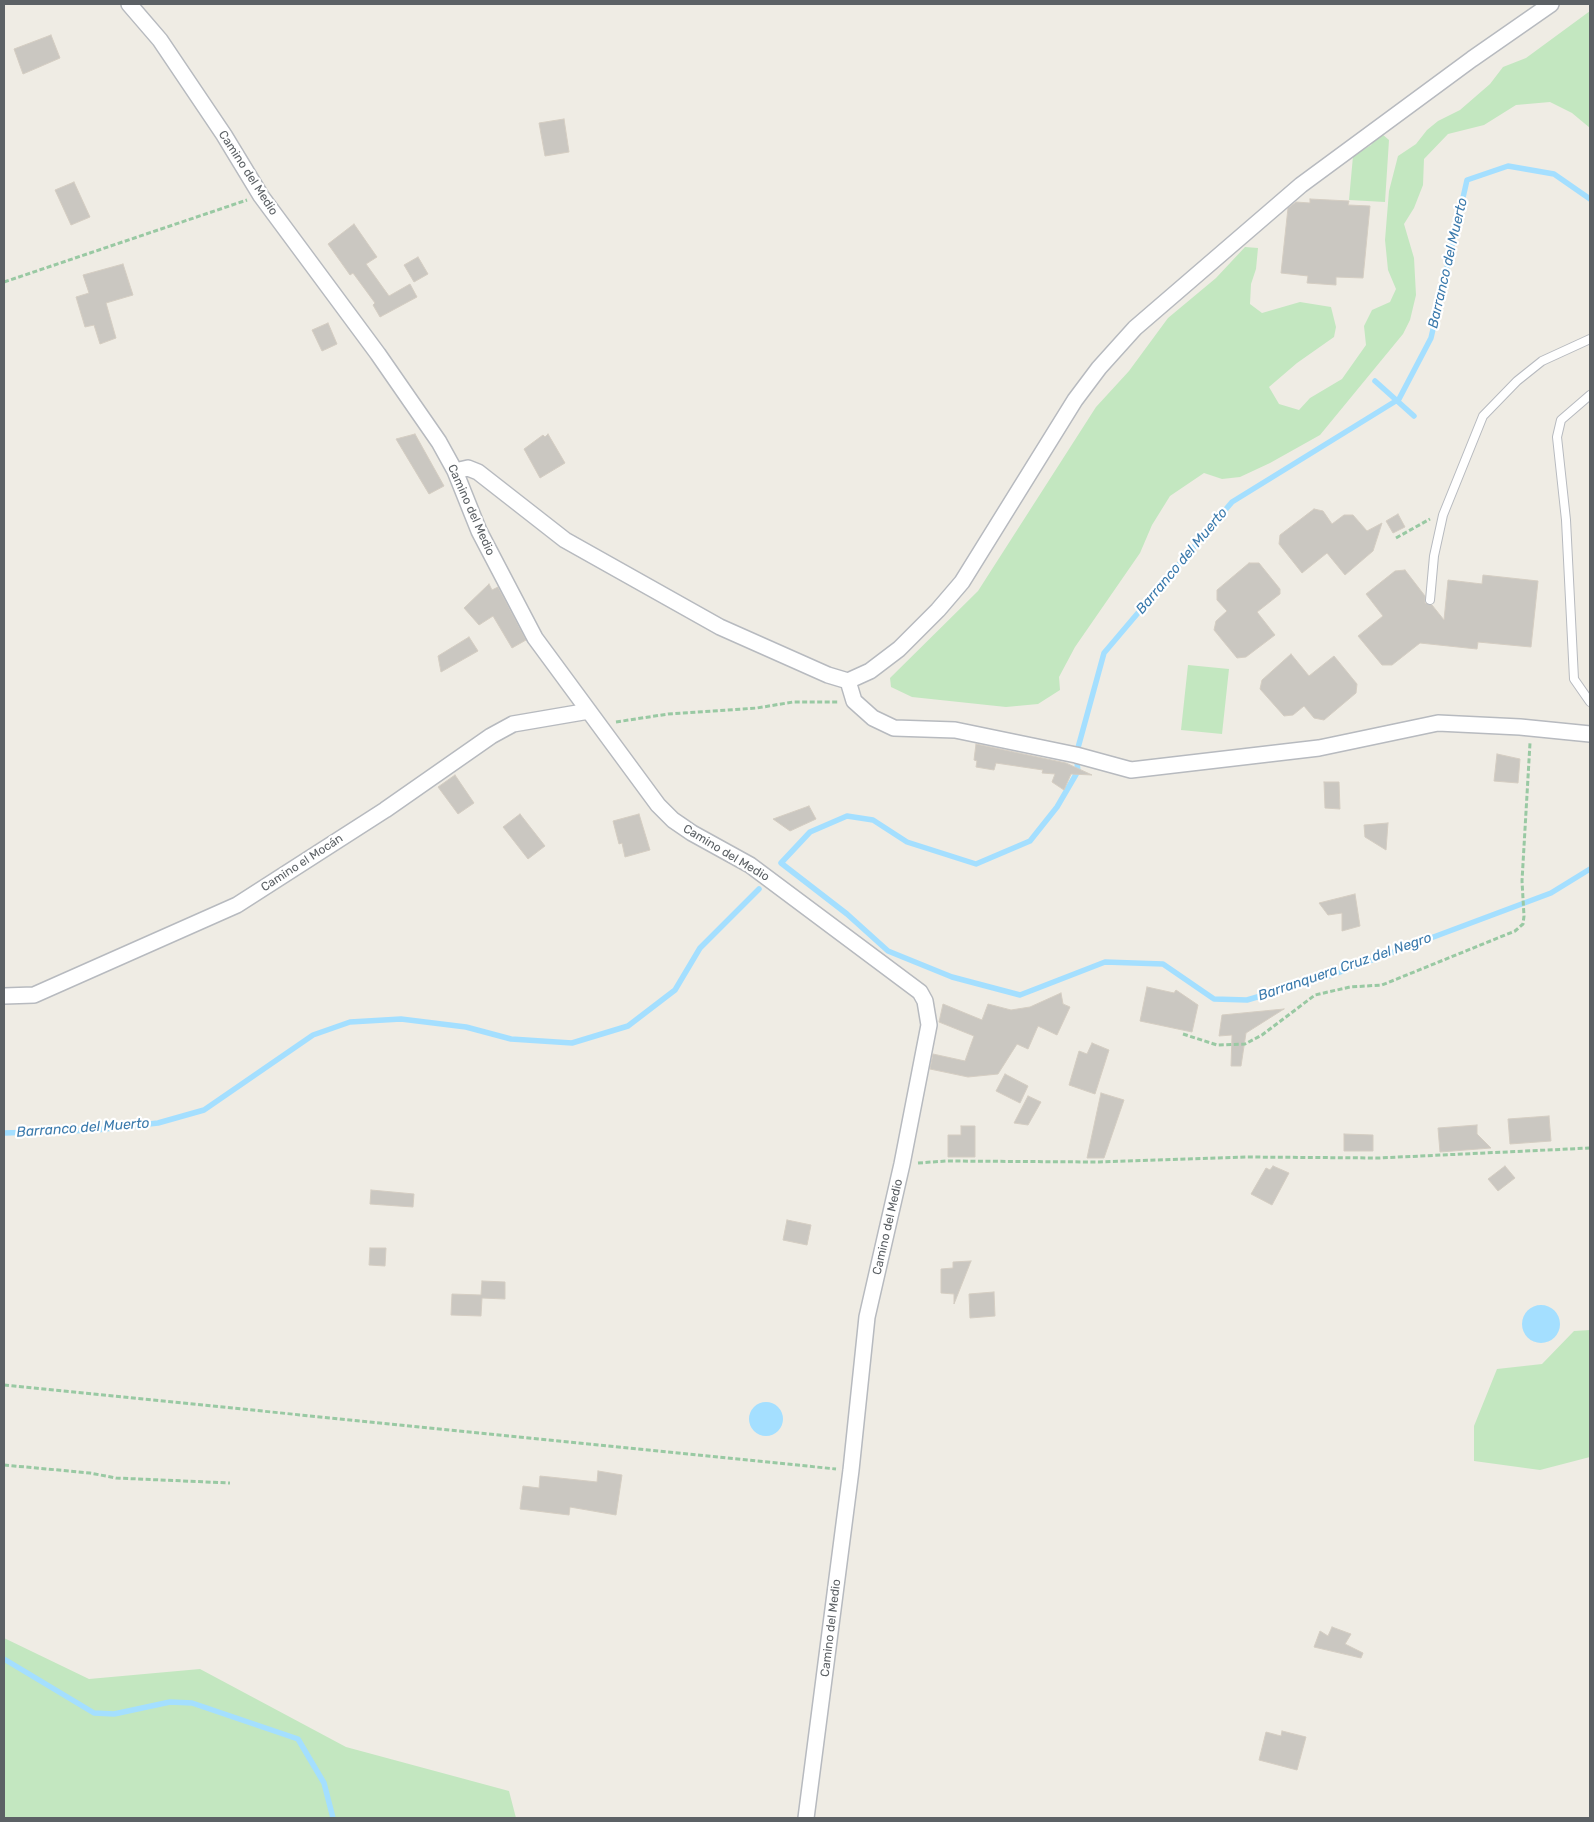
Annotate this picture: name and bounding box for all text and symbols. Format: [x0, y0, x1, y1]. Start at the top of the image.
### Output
street label: Camino del Medio [215, 128, 281, 218]
water label: Barranco del Muerto [1425, 196, 1471, 330]
street label: Camino del Medio [444, 462, 498, 558]
water label: Barranco del Muerto [1133, 505, 1231, 617]
street label: Camino del Medio [680, 822, 772, 884]
street label: Camino el Mocán [258, 831, 346, 895]
water label: Barranquera Cruz del Negro [1256, 929, 1434, 1005]
water label: Barranco del Muerto [16, 1115, 150, 1141]
street label: Camino del Medio [870, 1178, 906, 1276]
street label: Camino del Medio [818, 1578, 844, 1678]

